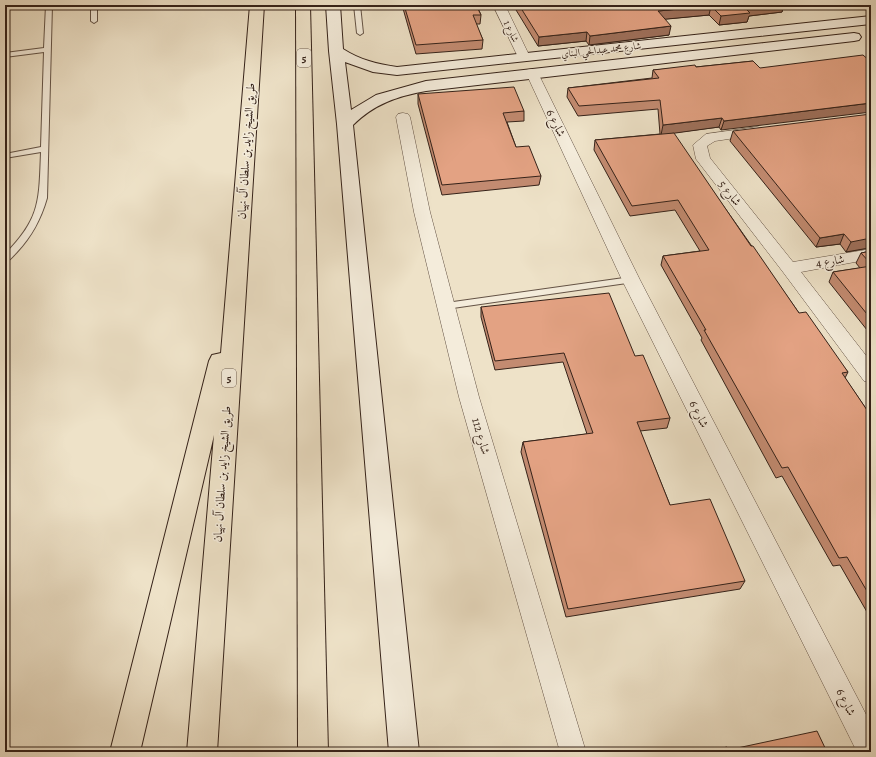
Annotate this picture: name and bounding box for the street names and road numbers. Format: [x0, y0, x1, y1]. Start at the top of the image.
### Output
street label: شارع 1 [498, 18, 522, 46]
street label: شارع محمد عبدالحي البناي [560, 39, 642, 63]
road number: 5 [297, 49, 311, 67]
street label: طريق الشيخ زايد بن سلطان آل نهيان [233, 82, 262, 220]
street label: شارع 6 [540, 107, 570, 141]
street label: شارع 5 [713, 177, 745, 211]
street label: شارع 4 [815, 251, 846, 274]
road number: 5 [222, 369, 236, 387]
street label: شارع 6 [683, 398, 713, 432]
street label: طريق الشيخ زايد بن سلطان آل نهيان [209, 405, 238, 543]
street label: شارع 112 [465, 416, 494, 457]
street label: شارع 6 [830, 686, 860, 720]

